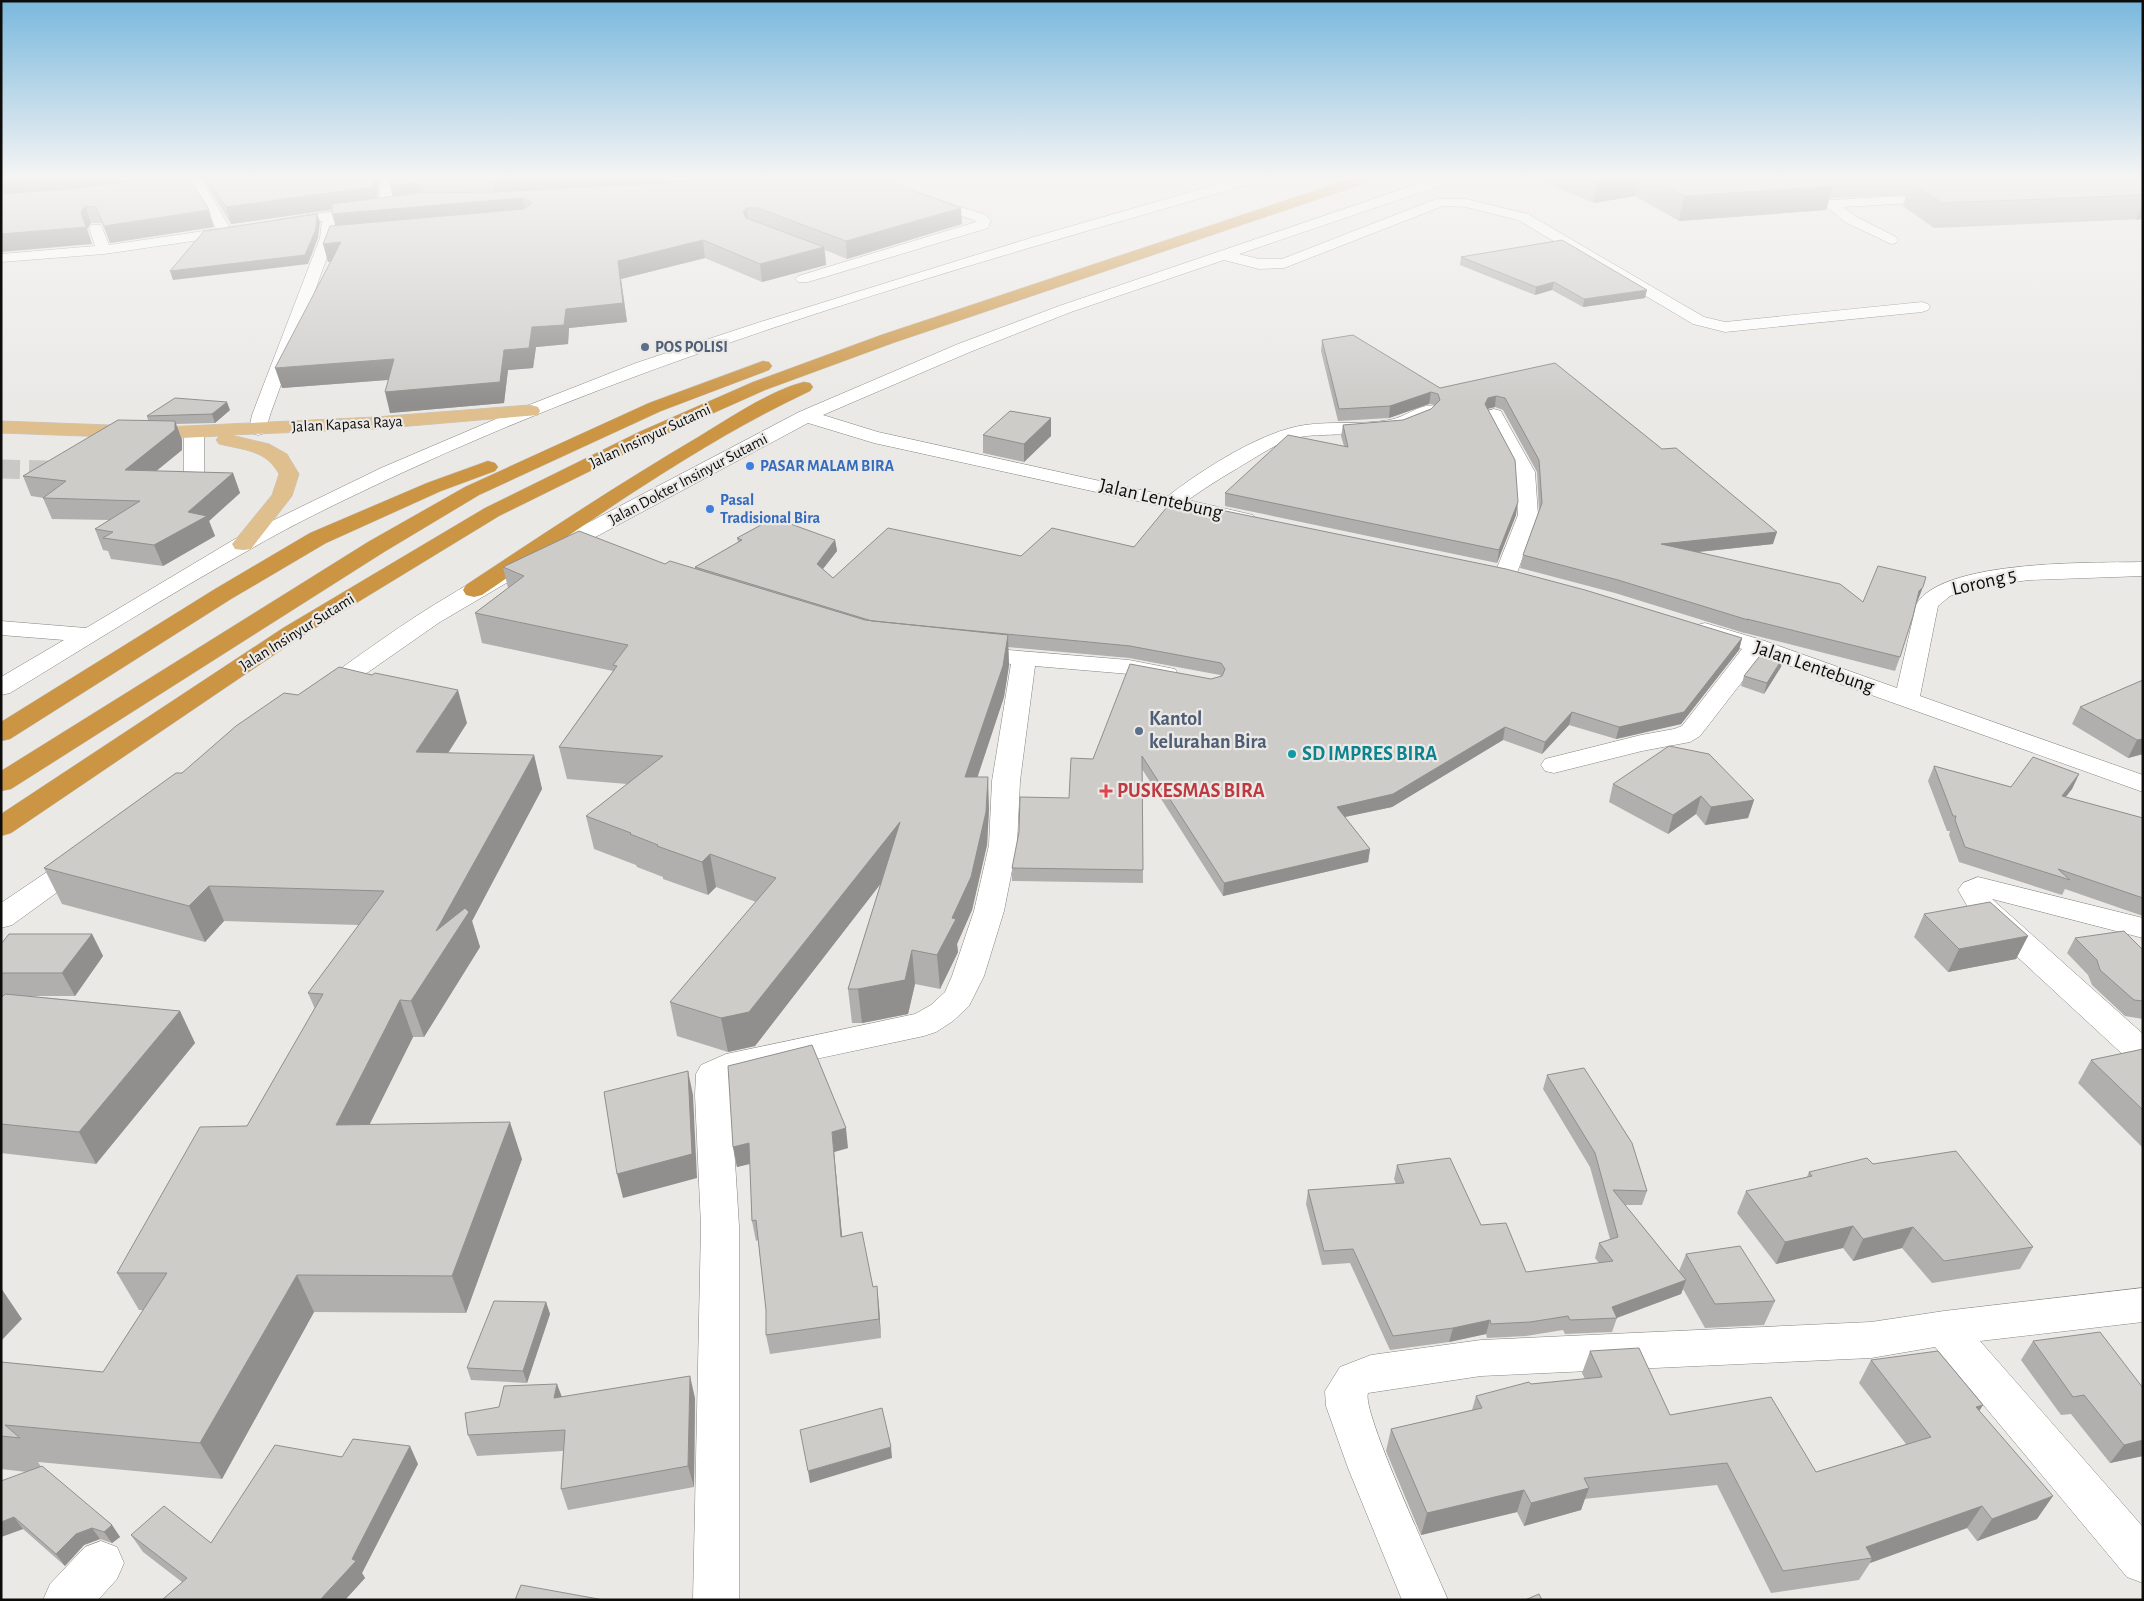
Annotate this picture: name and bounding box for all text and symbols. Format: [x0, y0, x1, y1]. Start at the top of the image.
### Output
place label: POS POLISI [655, 339, 728, 355]
marker: POS POLISI [639, 341, 651, 353]
street label: Jalan Insinyur Sutami [587, 401, 713, 472]
street label: Jalan Kapasa Raya [291, 413, 403, 436]
street label: Jalan Dokter Insinyur Sutami [606, 430, 770, 529]
place label: PASAR MALAM BIRA [760, 458, 895, 474]
marker: PASAR MALAM BIRA [744, 460, 756, 472]
street label: Jalan Lentebung [1097, 475, 1225, 523]
place label: Pasal Tradisional Bira [720, 492, 821, 526]
marker: Pasal Tradisional Bira [704, 503, 716, 515]
street label: Lorong 5 [1950, 565, 2018, 599]
street label: Jalan Insinyur Sutami [237, 590, 358, 675]
street label: Jalan Lentebung [1751, 637, 1877, 697]
place label: Kantol kelurahan Bira [1149, 709, 1267, 752]
marker: Kantol kelurahan Bira [1133, 725, 1145, 737]
place label: SD IMPRES BIRA [1302, 744, 1437, 764]
marker: SD IMPRES BIRA [1286, 748, 1298, 760]
place label: PUSKESMAS BIRA [1117, 781, 1265, 801]
marker: PUSKESMAS BIRA [1099, 784, 1113, 798]

